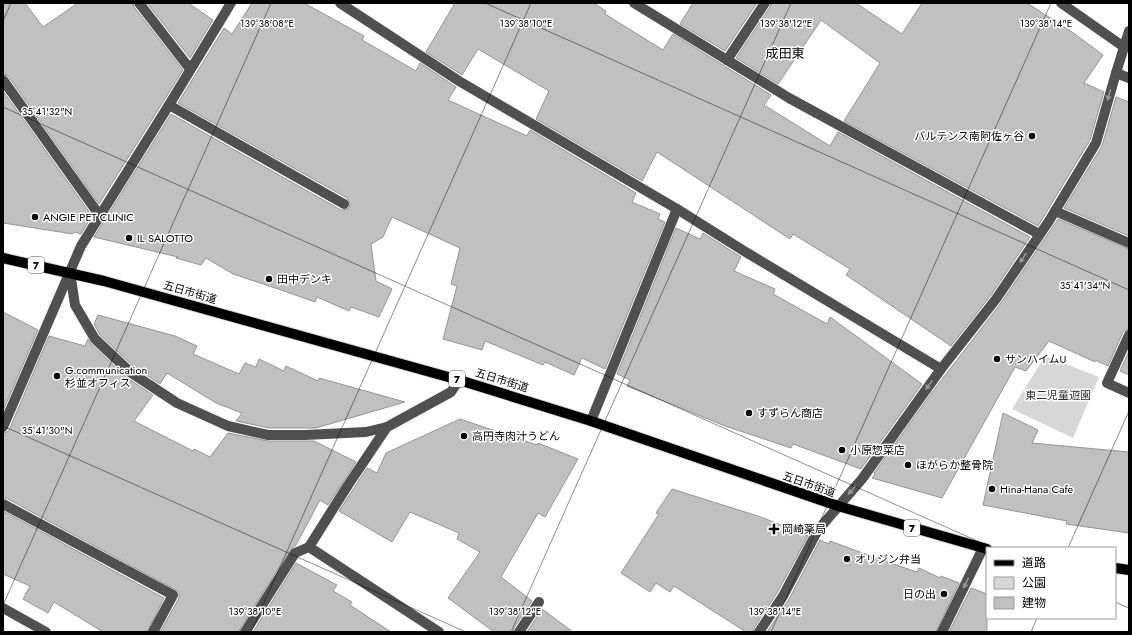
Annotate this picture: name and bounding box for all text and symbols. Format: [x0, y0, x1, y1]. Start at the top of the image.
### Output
text: 139°38'08"E [240, 16, 294, 31]
text: 139°38'10"E [500, 16, 552, 31]
text: 139°38'12"E [760, 16, 812, 31]
text: 139°38'14"E [1020, 16, 1072, 31]
district label: 成田東 [765, 44, 805, 63]
one-way arrow [1106, 89, 1112, 101]
text: 35°41'32"N [22, 104, 72, 119]
place label: バルテンス南阿佐ヶ谷 [914, 128, 1024, 144]
marker: バルテンス南阿佐ヶ谷 [1027, 131, 1037, 141]
place label: ANGIE PET CLINIC [43, 209, 134, 225]
marker: ANGIE PET CLINIC [30, 212, 40, 222]
place label: IL SALOTTO [137, 230, 193, 246]
marker: IL SALOTTO [124, 233, 134, 243]
one-way arrow [1019, 253, 1027, 263]
road number: 7 [28, 257, 44, 273]
place label: 田中デンキ [277, 271, 332, 287]
marker: 田中デンキ [264, 274, 274, 284]
street label: 五日市街道 [161, 277, 219, 307]
text: 35°41'34"N [1060, 278, 1110, 293]
place label: サンハイムU [1005, 351, 1067, 367]
marker: サンハイムU [992, 354, 1002, 364]
place label: G.communication 杉並オフィス [65, 362, 147, 391]
street label: 五日市街道 [473, 364, 531, 396]
marker: G.communication 杉並オフィス [52, 371, 62, 381]
road number: 7 [449, 371, 465, 387]
one-way arrow [925, 380, 934, 391]
park label: 東二児童遊園 [1025, 387, 1091, 403]
place label: すずらん商店 [757, 405, 823, 421]
marker: すずらん商店 [744, 408, 754, 418]
text: 35°41'30"N [22, 423, 72, 438]
place label: 高円寺肉汁うどん [472, 428, 560, 444]
marker: 高円寺肉汁うどん [459, 431, 469, 441]
place label: 小原惣菜店 [850, 442, 905, 458]
marker: 小原惣菜店 [837, 445, 847, 455]
place label: ほがらか整骨院 [916, 457, 993, 473]
marker: ほがらか整骨院 [903, 460, 913, 470]
street label: 五日市街道 [780, 467, 838, 501]
place label: Hina-Hana Cafe [1000, 481, 1074, 497]
marker: Hina-Hana Cafe [987, 484, 997, 494]
one-way arrow [848, 485, 857, 495]
road number: 7 [904, 520, 920, 536]
place label: 岡崎薬局 [782, 521, 826, 537]
marker: 岡崎薬局 [769, 524, 779, 534]
legend [986, 547, 1116, 619]
place label: オリジン弁当 [855, 551, 921, 567]
marker: オリジン弁当 [842, 554, 852, 564]
text: 道路 [1022, 554, 1046, 572]
text: 公園 [1022, 574, 1046, 592]
one-way arrow [963, 577, 969, 589]
place label: 日の出 [903, 586, 936, 602]
marker: 日の出 [939, 589, 949, 599]
text: 建物 [1022, 594, 1046, 612]
text: 139°38'10"E [229, 604, 281, 619]
text: 139°38'12"E [489, 604, 541, 619]
text: 139°38'14"E [749, 604, 801, 619]

